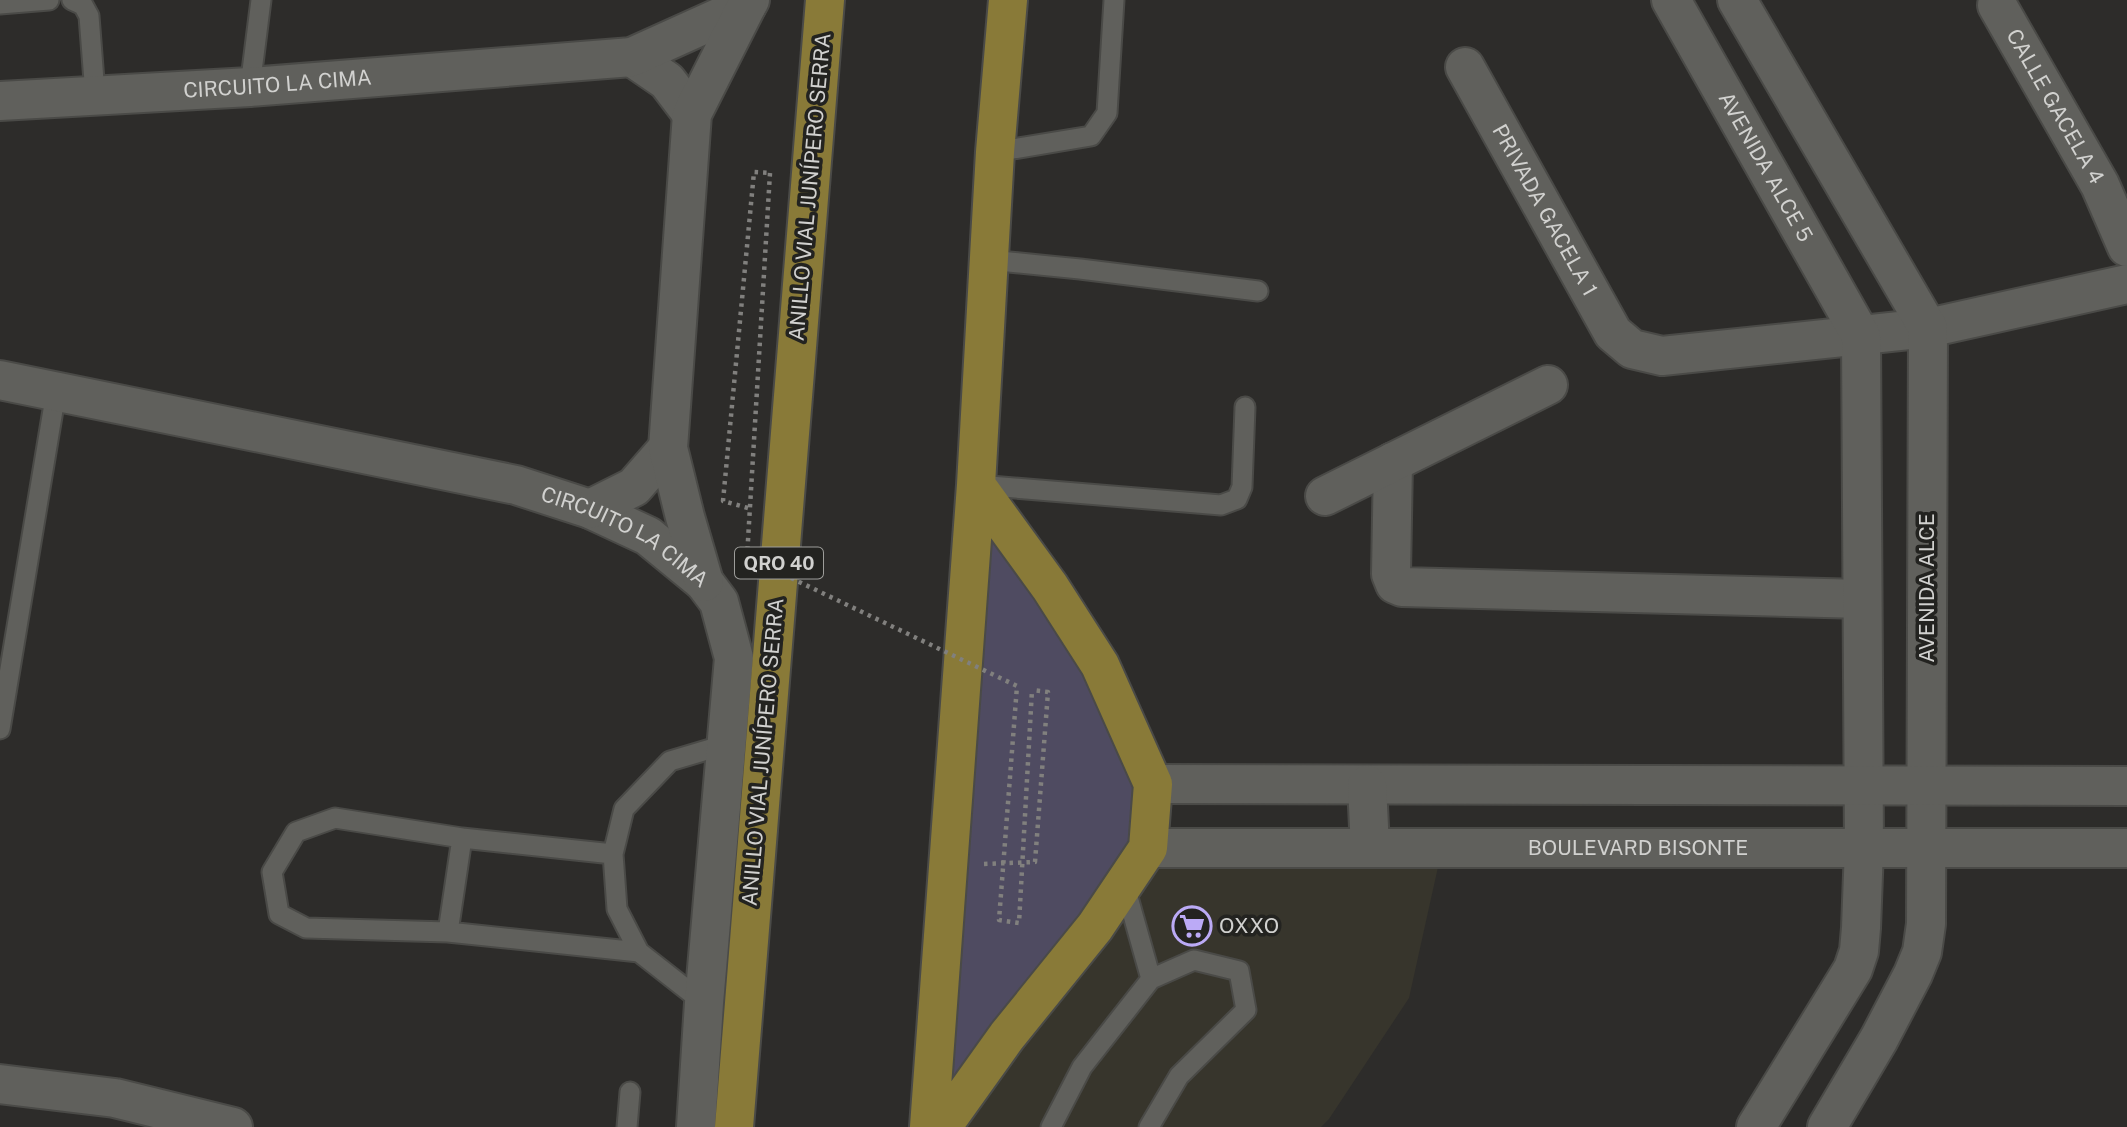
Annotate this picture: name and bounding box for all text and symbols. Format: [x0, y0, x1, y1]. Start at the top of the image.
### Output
street label: CALLE GACELA 4 [2001, 24, 2110, 188]
street label: ANILLO VIAL JUNÍPERO SERRA [784, 32, 835, 342]
street label: CIRCUITO LA CIMA [183, 64, 373, 103]
street label: AVENIDA ALCE 5 [1714, 87, 1818, 246]
street label: PRIVADA GACELA 1 [1487, 120, 1603, 300]
street label: CIRCUITO LA CIMA [538, 481, 714, 592]
street label: AVENIDA ALCE [1914, 513, 1939, 663]
road number: QRO 40 [735, 548, 823, 578]
street label: ANILLO VIAL JUNÍPERO SERRA [737, 597, 788, 907]
street label: BOULEVARD BISONTE [1528, 835, 1748, 860]
supermarket icon: OXXO [1171, 905, 1213, 947]
place label: OXXO [1219, 913, 1279, 938]

